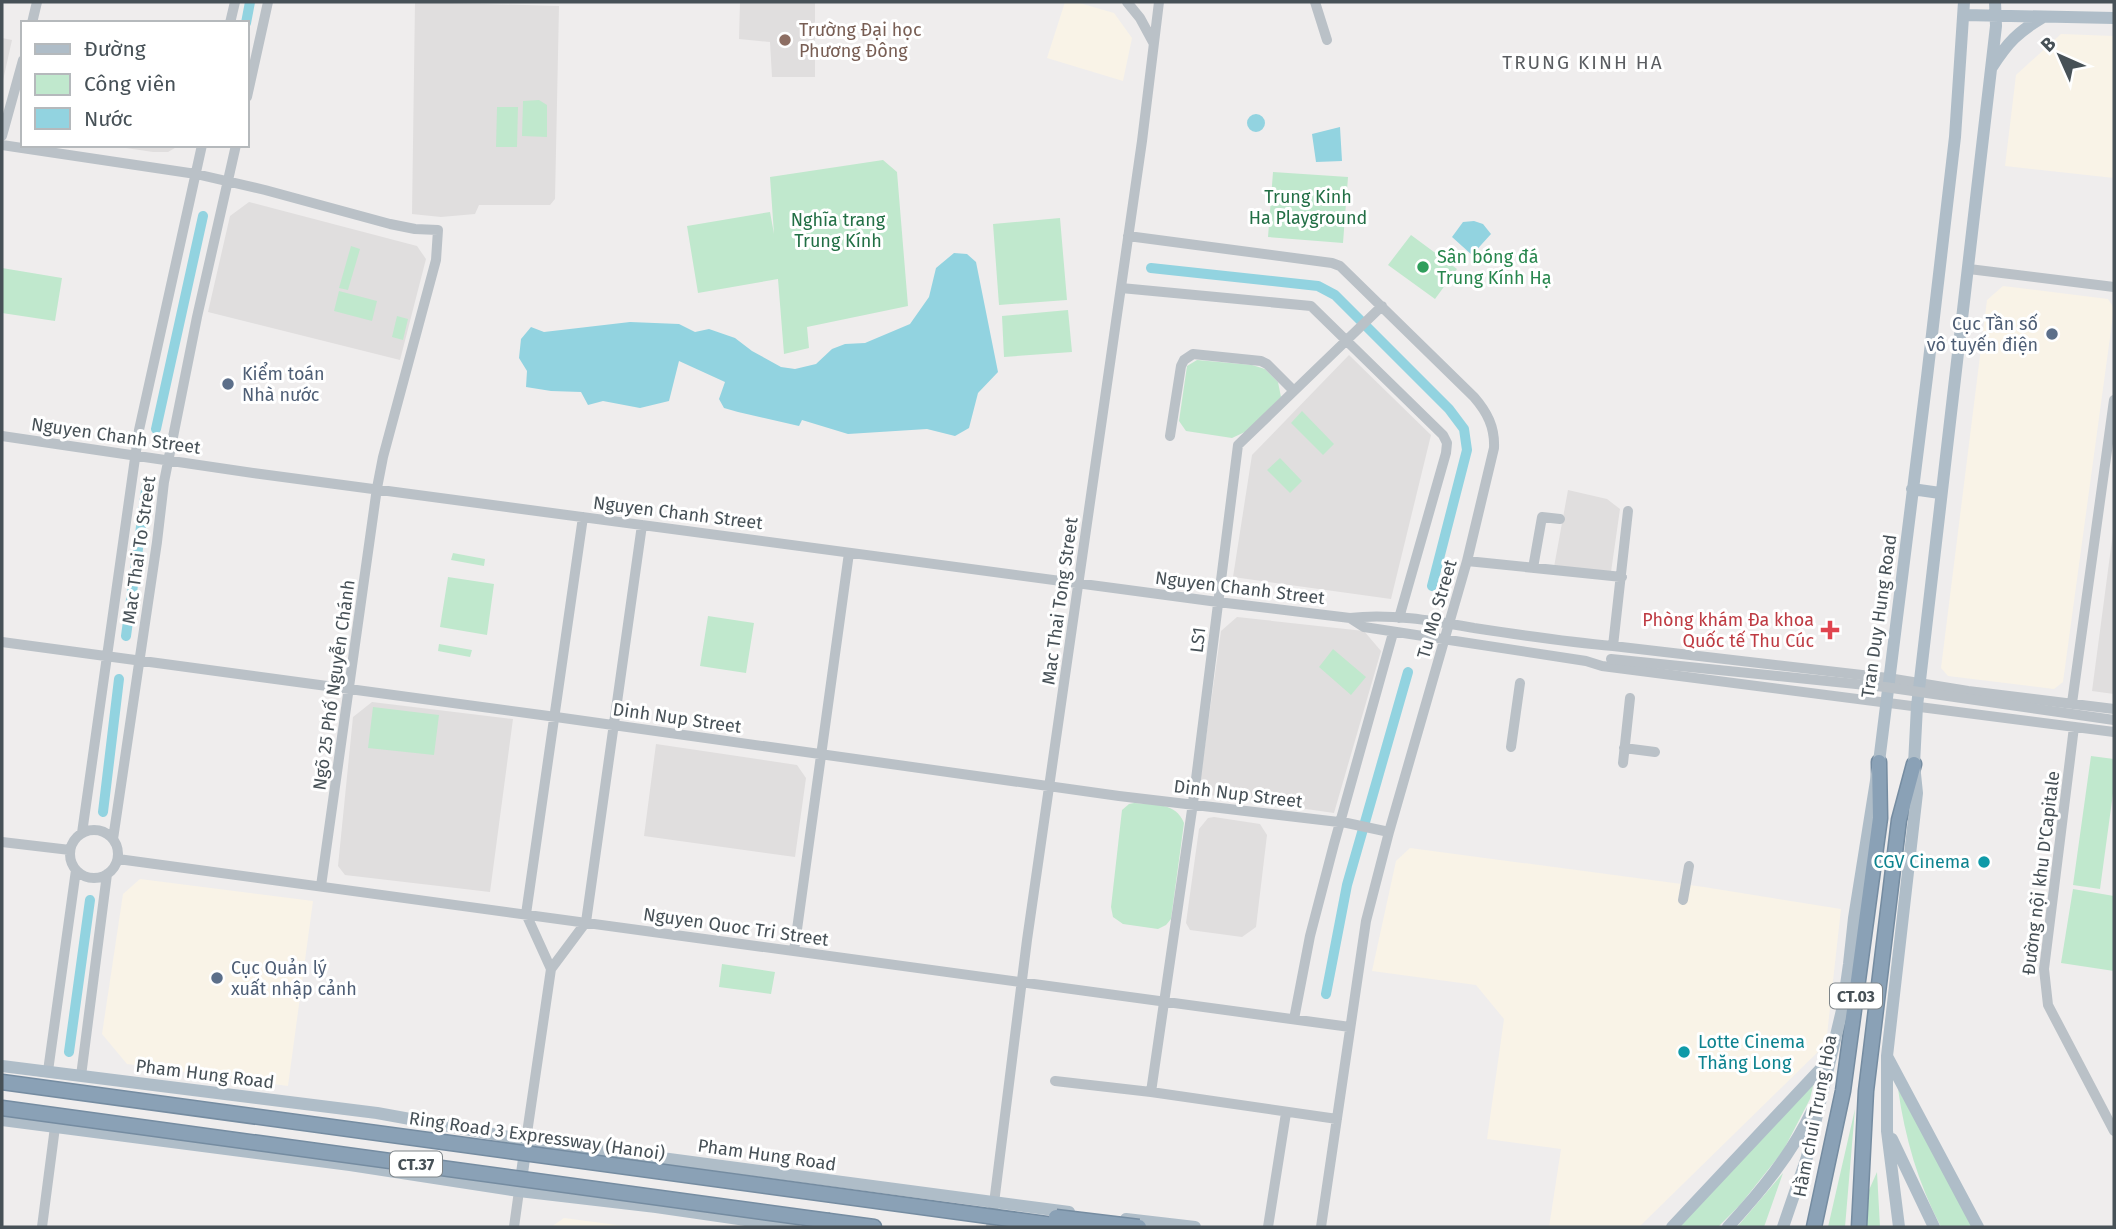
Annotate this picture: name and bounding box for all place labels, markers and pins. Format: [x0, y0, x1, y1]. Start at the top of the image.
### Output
place label: Trường Đại học Phương Đông [799, 19, 922, 62]
marker: Trường Đại học Phương Đông [777, 32, 793, 48]
place label: Sân bóng đá Trung Kính Hạ [1437, 246, 1551, 289]
marker: Sân bóng đá Trung Kính Hạ [1415, 259, 1431, 275]
place label: Cục Tần số vô tuyến điện [1927, 313, 2038, 356]
marker: Cục Tần số vô tuyến điện [2044, 326, 2060, 342]
place label: Kiểm toán Nhà nước [242, 362, 325, 406]
marker: Kiểm toán Nhà nước [220, 376, 236, 392]
place label: Phòng khám Đa khoa Quốc tế Thu Cúc [1642, 609, 1814, 652]
marker: Phòng khám Đa khoa Quốc tế Thu Cúc [1820, 620, 1840, 640]
place label: CGV Cinema [1873, 851, 1970, 873]
marker: CGV Cinema [1976, 854, 1992, 870]
place label: Cục Quản lý xuất nhập cảnh [231, 957, 357, 1000]
marker: Cục Quản lý xuất nhập cảnh [209, 970, 225, 986]
place label: Lotte Cinema Thăng Long [1698, 1031, 1805, 1074]
marker: Lotte Cinema Thăng Long [1676, 1044, 1692, 1060]

